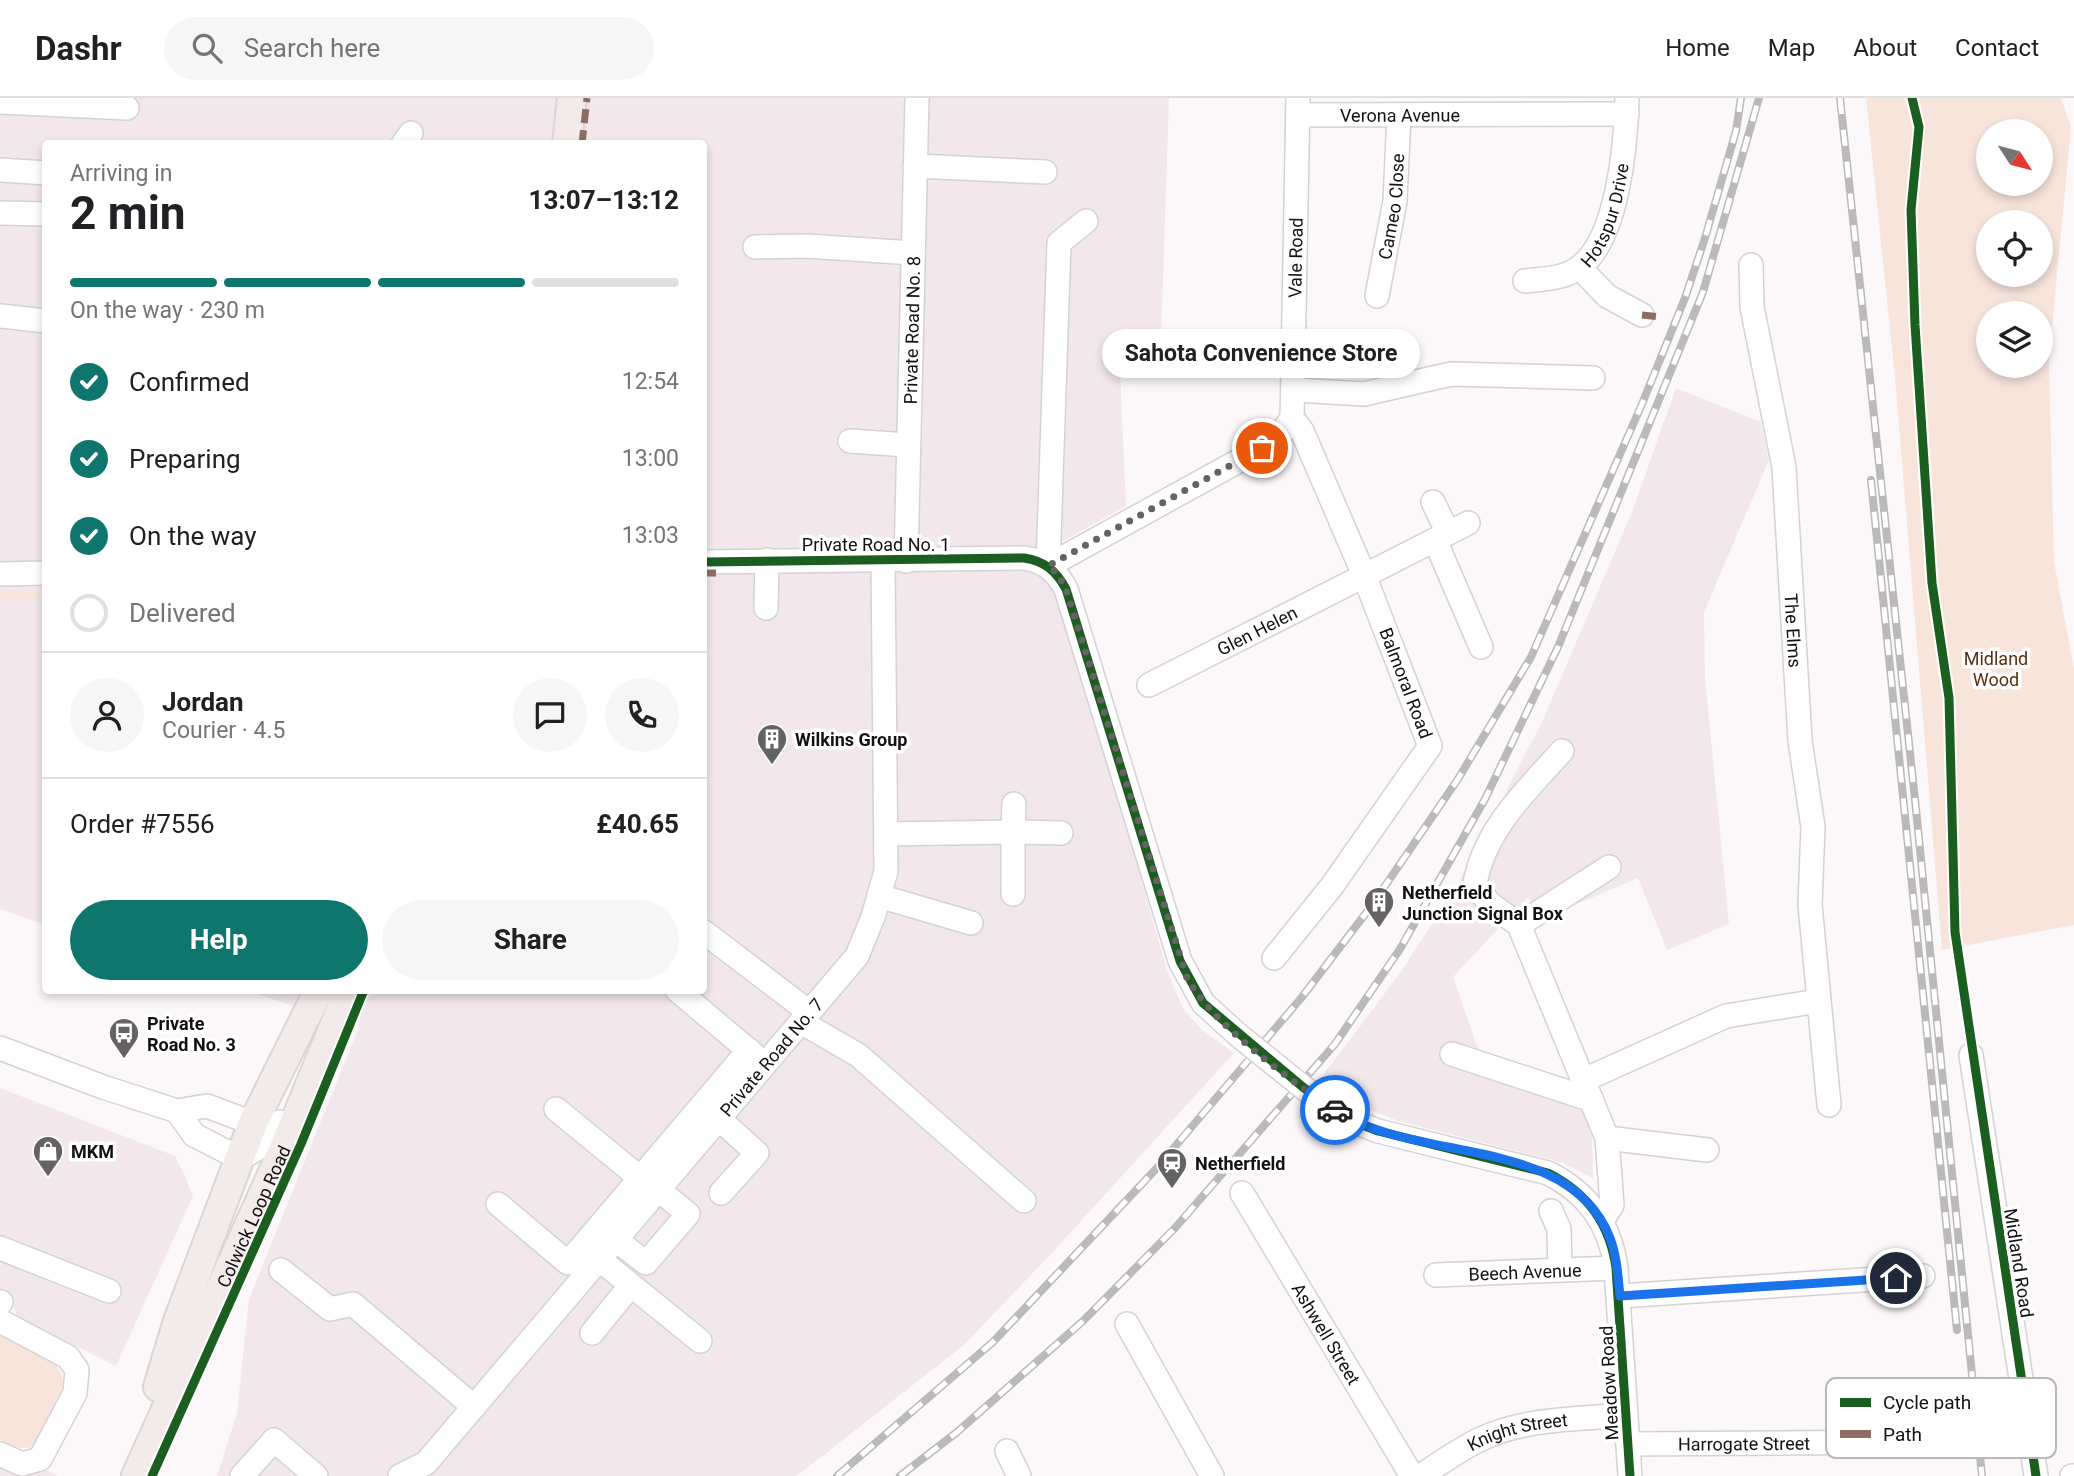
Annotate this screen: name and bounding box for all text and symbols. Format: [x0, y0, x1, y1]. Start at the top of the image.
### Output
search box [164, 17, 654, 80]
text: Dashr [35, 29, 122, 68]
icon: search [188, 29, 226, 67]
text: Search here [244, 33, 380, 63]
text: Home [1665, 34, 1730, 62]
text: Map [1768, 34, 1815, 62]
text: About [1853, 34, 1917, 62]
text: Contact [1955, 34, 2039, 62]
street label: Verona Avenue [1340, 104, 1460, 125]
north arrow [1976, 119, 2053, 196]
map controls [1976, 119, 2053, 378]
street label: Cameo Close [1374, 153, 1408, 261]
text: Arriving in [70, 160, 173, 187]
street label: Hotspur Drive [1576, 162, 1632, 271]
text: 13:07–13:12 [529, 185, 679, 215]
text: 2 min [70, 186, 186, 240]
button: locate [1976, 210, 2053, 287]
street label: Vale Road [1284, 217, 1306, 298]
street label: Private Road No. 8 [899, 256, 924, 404]
text: On the way · 230 m [70, 297, 265, 324]
button: layers [1976, 301, 2053, 378]
callout: Sahota Convenience Store [1103, 329, 1421, 378]
text: Sahota Convenience Store [1125, 340, 1397, 367]
icon: check [70, 363, 108, 401]
text: Confirmed [129, 367, 250, 397]
text: 12:54 [622, 368, 679, 395]
pin [1232, 418, 1292, 478]
icon: bag [1243, 429, 1281, 467]
icon: check [70, 440, 108, 478]
text: Preparing [129, 444, 241, 474]
text: 13:00 [622, 445, 679, 472]
icon: check [70, 517, 108, 555]
text: On the way [129, 521, 257, 551]
text: 13:03 [622, 522, 679, 549]
street label: Private Road No. 1 [802, 534, 950, 555]
street label: The Elms [1781, 593, 1806, 668]
text: Delivered [129, 598, 236, 628]
street label: Glen Helen [1213, 601, 1300, 659]
street label: Balmoral Road [1375, 625, 1437, 741]
park label: Midland Wood [1964, 648, 2028, 690]
button: person [70, 678, 144, 752]
button: chat [513, 678, 587, 752]
button: phone [605, 678, 679, 752]
text: Jordan [162, 687, 244, 717]
text: Courier · 4.5 [162, 717, 285, 744]
building icon: Wilkins Group [755, 722, 789, 766]
place label: Wilkins Group [795, 729, 907, 750]
text: Order #7556 [70, 809, 215, 839]
text: £40.65 [596, 809, 679, 839]
place label: Netherfield Junction Signal Box [1402, 882, 1564, 924]
building icon: Netherfield Junction Signal Box [1362, 885, 1396, 929]
button: Help [70, 900, 368, 980]
button: Share [382, 900, 679, 980]
street label: Private Road No. 7 [715, 994, 827, 1120]
place label: Private Road No. 3 [147, 1013, 236, 1055]
bus stop icon: Private Road No. 3 [107, 1016, 141, 1060]
courier [1300, 1075, 1370, 1145]
icon: car [1316, 1091, 1354, 1129]
shop icon: MKM [31, 1134, 65, 1178]
place label: MKM [71, 1141, 114, 1162]
street label: Colwick Loop Road [212, 1142, 294, 1290]
station icon: Netherfield [1155, 1146, 1189, 1190]
place label: Netherfield [1195, 1153, 1286, 1174]
street label: Midland Road [2000, 1207, 2038, 1319]
pin [1866, 1248, 1926, 1308]
street label: Beech Avenue [1468, 1259, 1582, 1284]
icon: home [1877, 1259, 1915, 1297]
street label: Ashwell Street [1288, 1279, 1365, 1388]
street label: Meadow Road [1596, 1325, 1622, 1441]
legend [1826, 1378, 2056, 1458]
text: Cycle path [1883, 1391, 1971, 1414]
street label: Knight Street [1463, 1409, 1568, 1455]
text: Path [1883, 1423, 1922, 1446]
street label: Harrogate Street [1678, 1432, 1810, 1454]

